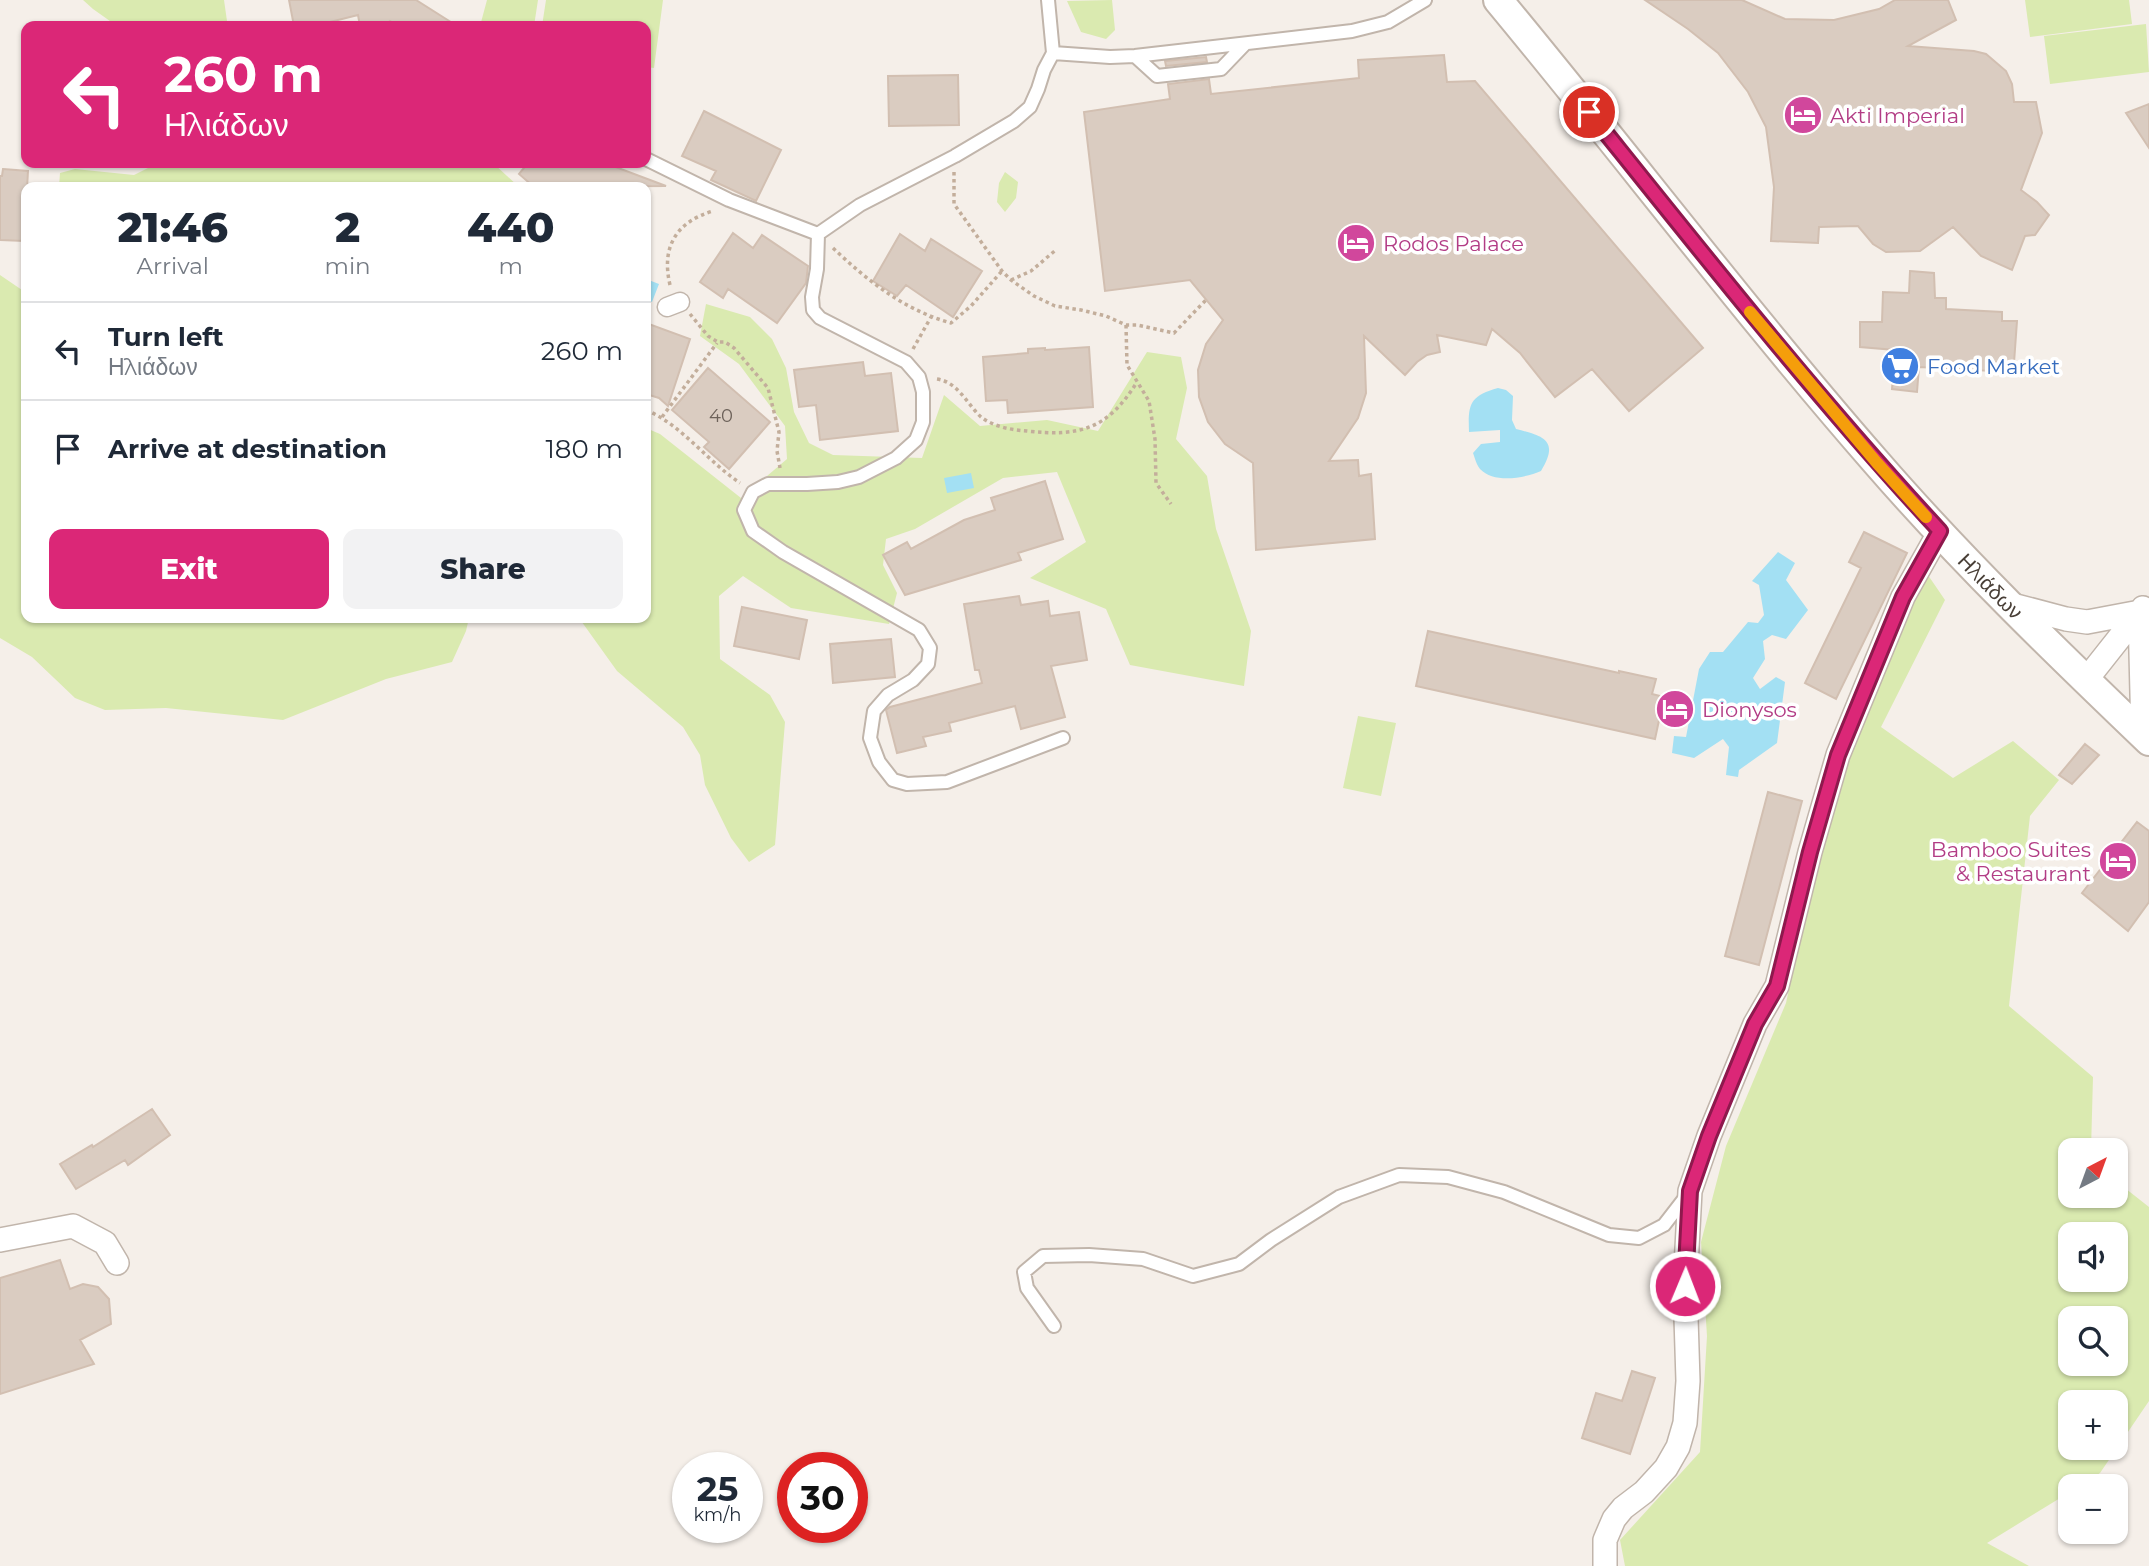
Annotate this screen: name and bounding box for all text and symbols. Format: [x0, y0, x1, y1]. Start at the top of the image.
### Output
text: 260 m [164, 45, 323, 104]
icon: left [49, 49, 140, 140]
pin [1559, 82, 1619, 142]
icon: arrive [1570, 93, 1608, 131]
hotel icon: Akti Imperial [1782, 94, 1824, 136]
place label: Akti Imperial [1830, 103, 1965, 128]
text: Ηλιάδων [164, 105, 289, 144]
text: 21:46 [117, 201, 228, 253]
text: 2 [335, 201, 360, 253]
text: 440 [467, 201, 555, 253]
hotel icon: Rodos Palace [1335, 222, 1377, 264]
place label: Rodos Palace [1383, 231, 1524, 256]
text: Arrival [136, 252, 209, 280]
text: min [325, 252, 371, 280]
text: m [499, 252, 523, 280]
text: Turn left [108, 321, 224, 353]
icon: left [49, 332, 87, 370]
text: 260 m [541, 335, 623, 367]
supermarket icon: Food Market [1879, 345, 1921, 387]
text: Ηλιάδων [108, 353, 198, 381]
place label: Food Market [1927, 354, 2060, 379]
house number: 40 [709, 405, 733, 427]
icon: arrive [49, 430, 87, 468]
text: Arrive at destination [108, 433, 387, 465]
text: 180 m [545, 433, 623, 465]
button: Exit [49, 529, 329, 609]
button: Share [343, 529, 623, 609]
street label: Ηλιάδων [1953, 548, 2029, 624]
hotel icon: Dionysos [1654, 688, 1696, 730]
place label: Dionysos [1702, 697, 1797, 722]
place label: Bamboo Suites & Restaurant [1931, 837, 2091, 886]
hotel icon: Bamboo Suites & Restaurant [2097, 840, 2139, 882]
north arrow [2058, 1138, 2128, 1208]
map controls [2058, 1138, 2128, 1544]
button: sound [2058, 1222, 2128, 1292]
position arrow [1648, 1249, 1722, 1323]
button: search [2058, 1306, 2128, 1376]
button: + [2058, 1390, 2128, 1460]
speed limit sign: 30 [777, 1452, 868, 1543]
text: 25 [697, 1467, 738, 1510]
button: − [2058, 1474, 2128, 1544]
text: km/h [693, 1504, 742, 1526]

